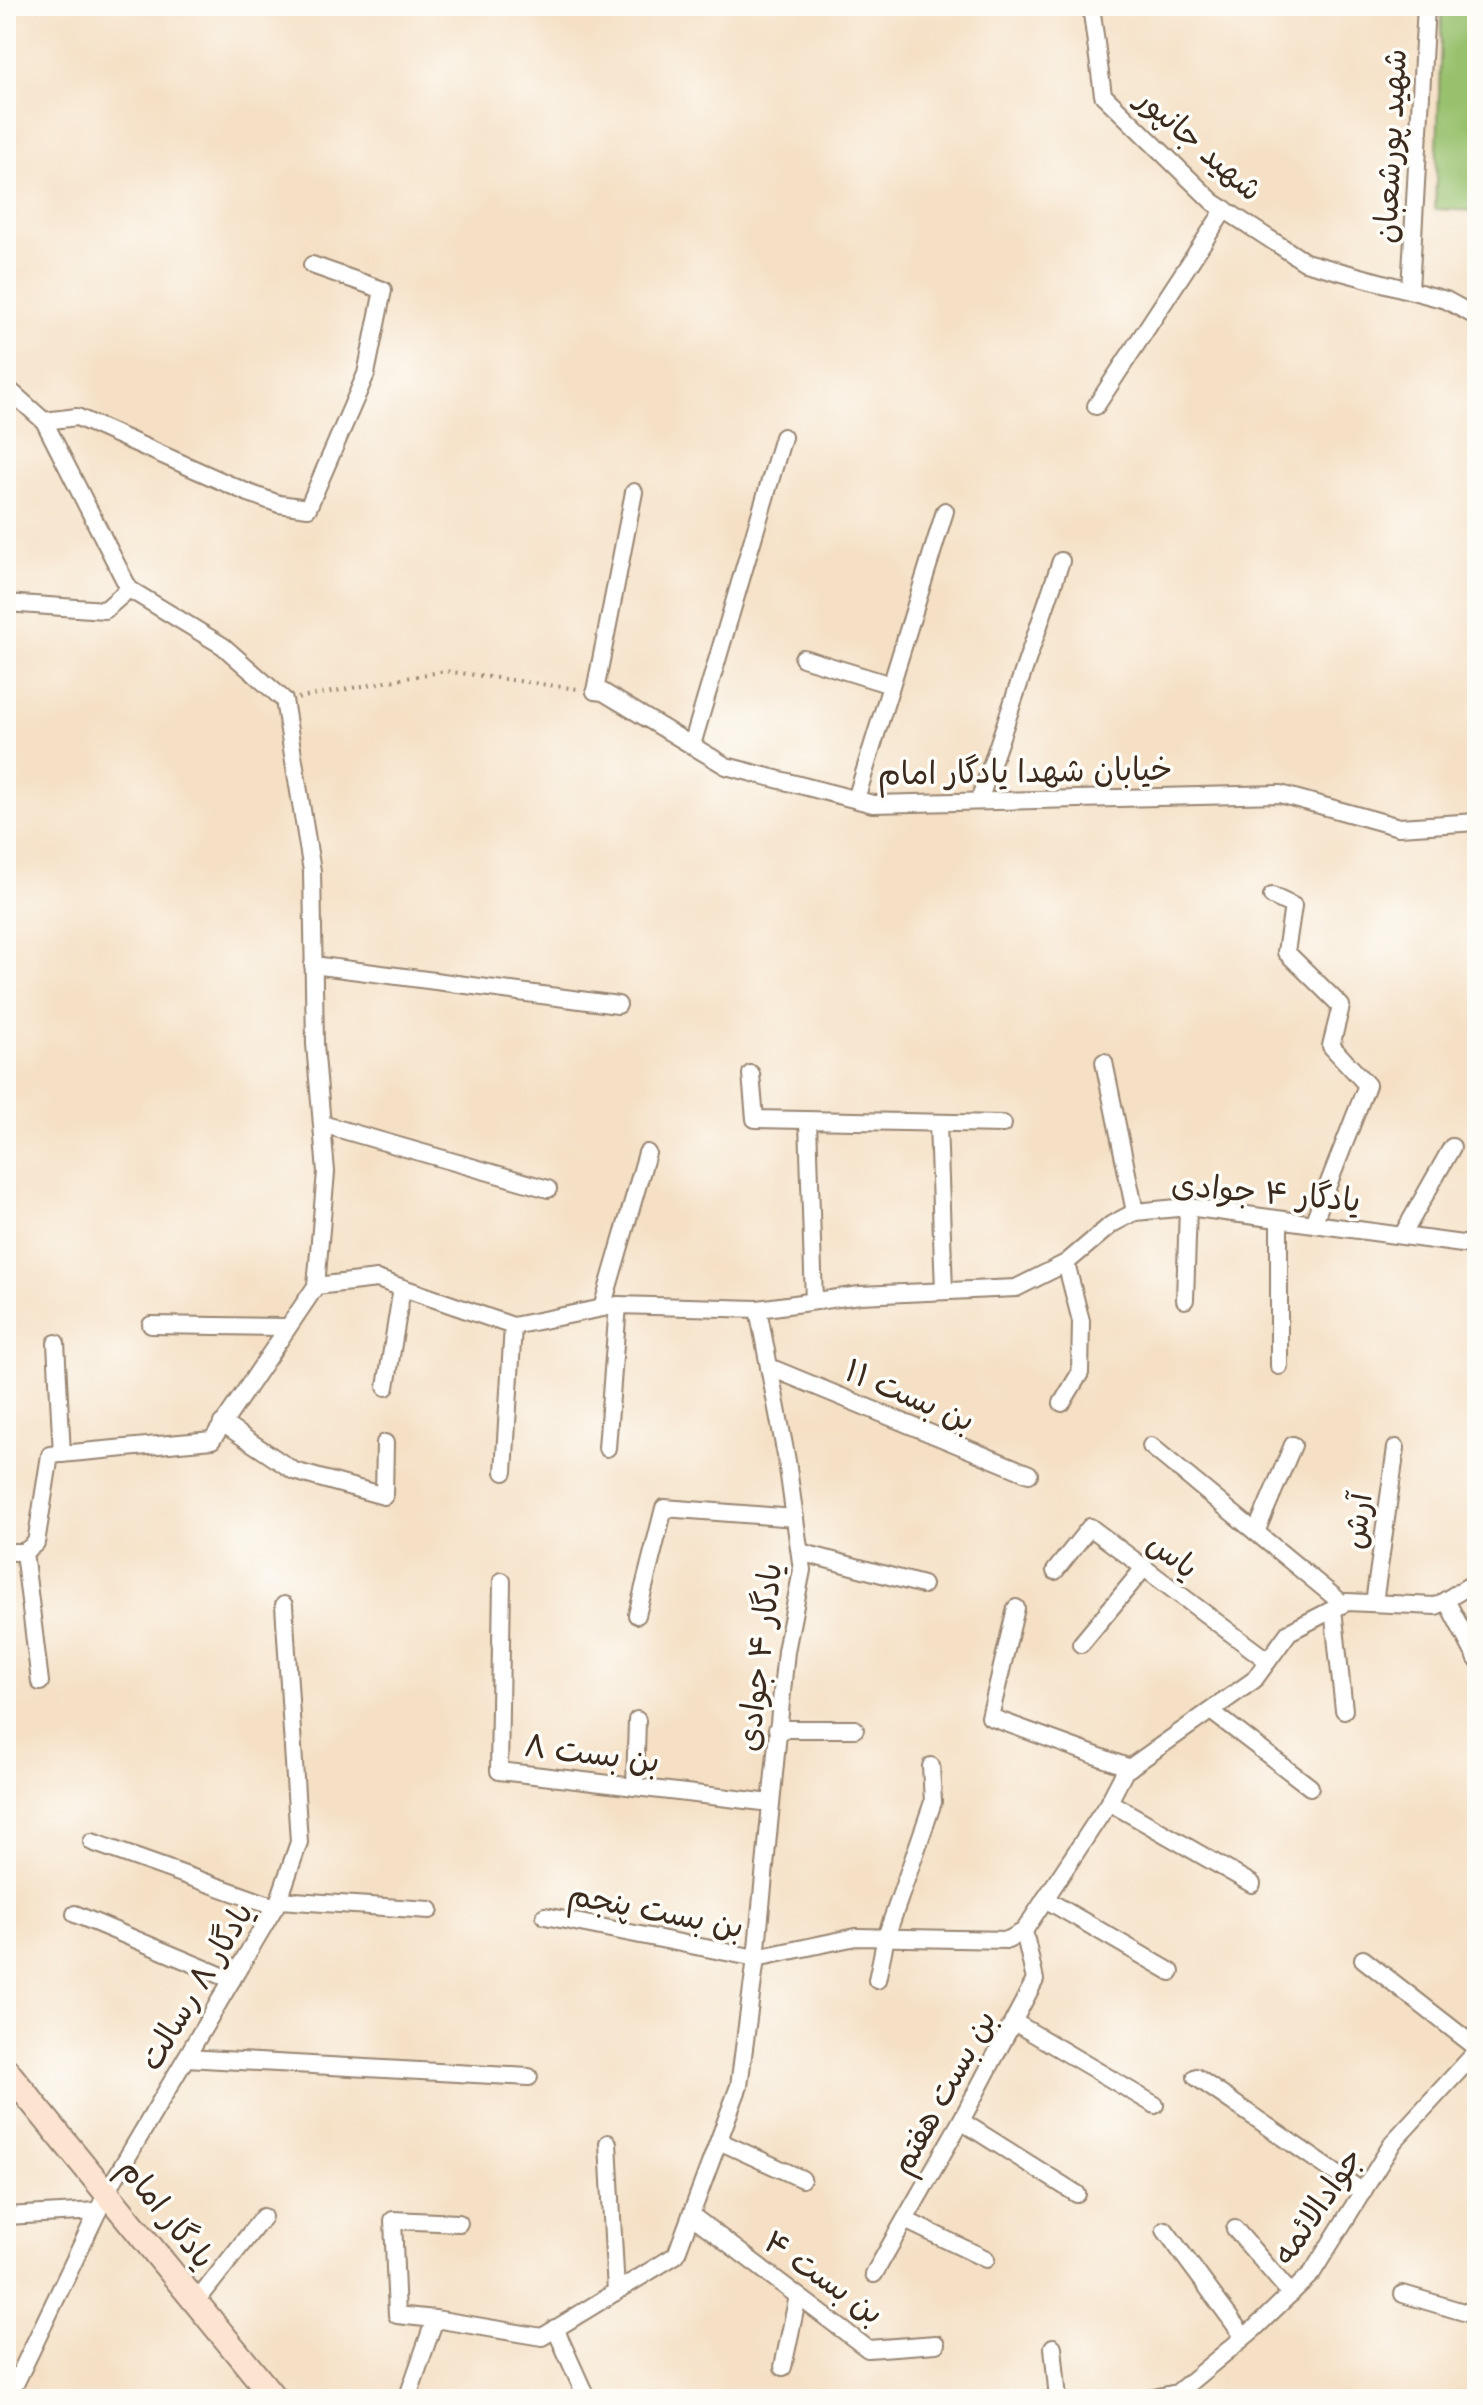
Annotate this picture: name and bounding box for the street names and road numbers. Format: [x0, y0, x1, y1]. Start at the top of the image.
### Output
street label: شهید پورشعبان [1366, 48, 1418, 245]
street label: شهید جانپور [1125, 78, 1270, 212]
street label: خیابان شهدا یادگار امام [877, 749, 1173, 798]
street label: یادگار ۴ جوادی [1169, 1165, 1362, 1223]
street label: بن بست ۱۱ [838, 1351, 981, 1443]
street label: آرش [1334, 1489, 1384, 1552]
street label: یاس [1138, 1524, 1206, 1590]
street label: یادگار ۴ جوادی [729, 1560, 793, 1754]
street label: بن بست ۸ [522, 1726, 662, 1784]
street label: بن بست پنجم [564, 1874, 747, 1951]
street label: یادگار ۸ رسالت [131, 1895, 264, 2079]
street label: بن بست هفتم [882, 2003, 1008, 2183]
street label: جوادالائمه [1264, 2140, 1374, 2274]
street label: یادگار امام [107, 2150, 223, 2279]
street label: بن بست ۴ [754, 2222, 891, 2335]

